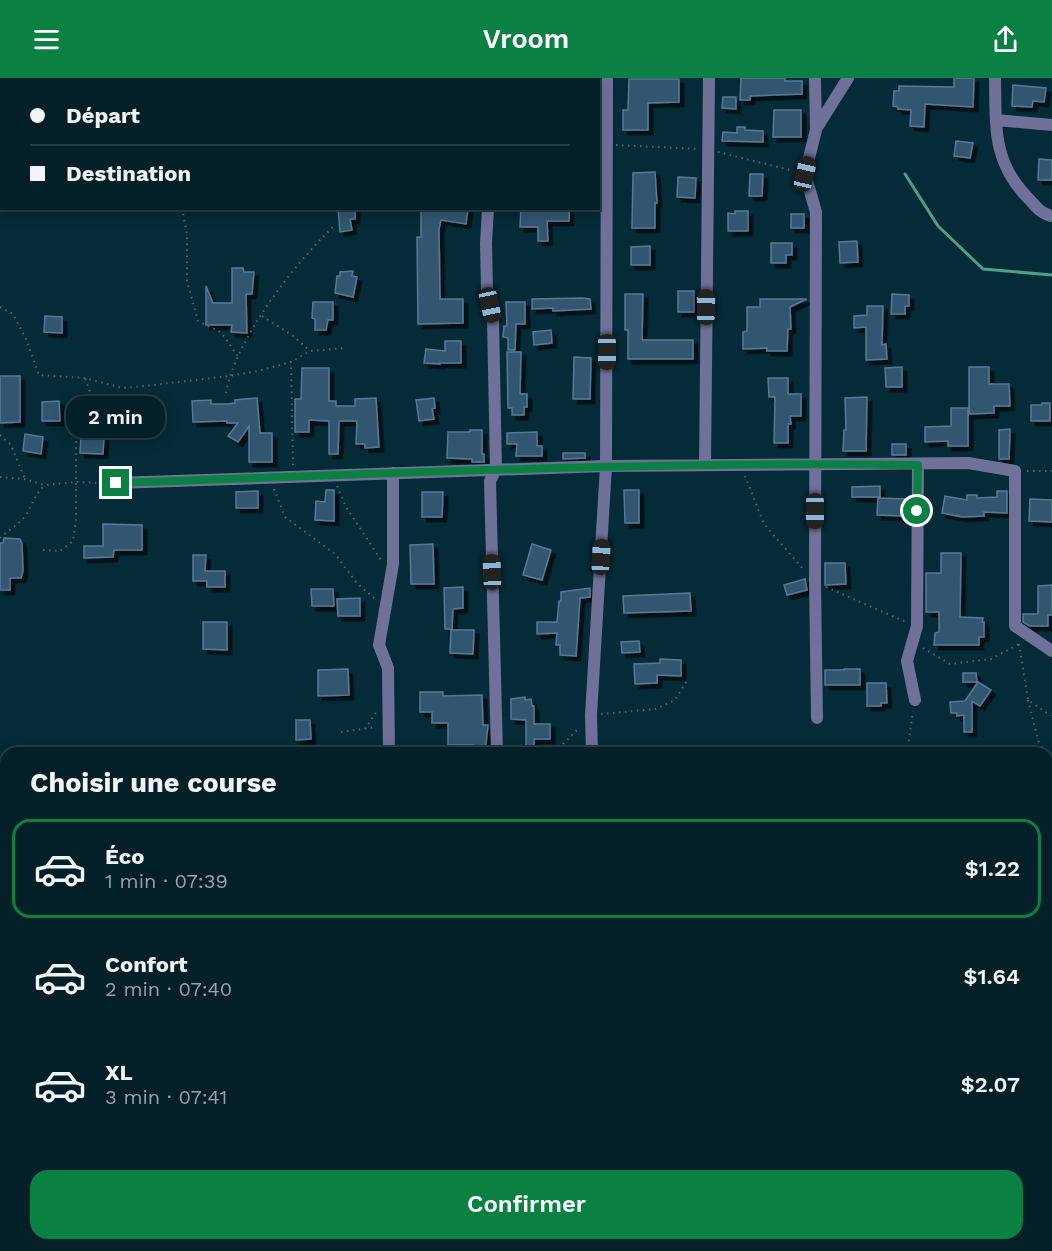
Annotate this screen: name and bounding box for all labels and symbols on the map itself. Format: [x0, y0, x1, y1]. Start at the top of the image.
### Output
car [792, 154, 818, 194]
car [477, 286, 503, 324]
car [697, 289, 715, 325]
car [598, 334, 616, 370]
callout: 2 min [66, 396, 166, 438]
route end [102, 469, 129, 496]
car [806, 493, 824, 529]
route start [903, 497, 930, 524]
car [591, 539, 611, 575]
car [482, 554, 502, 590]

